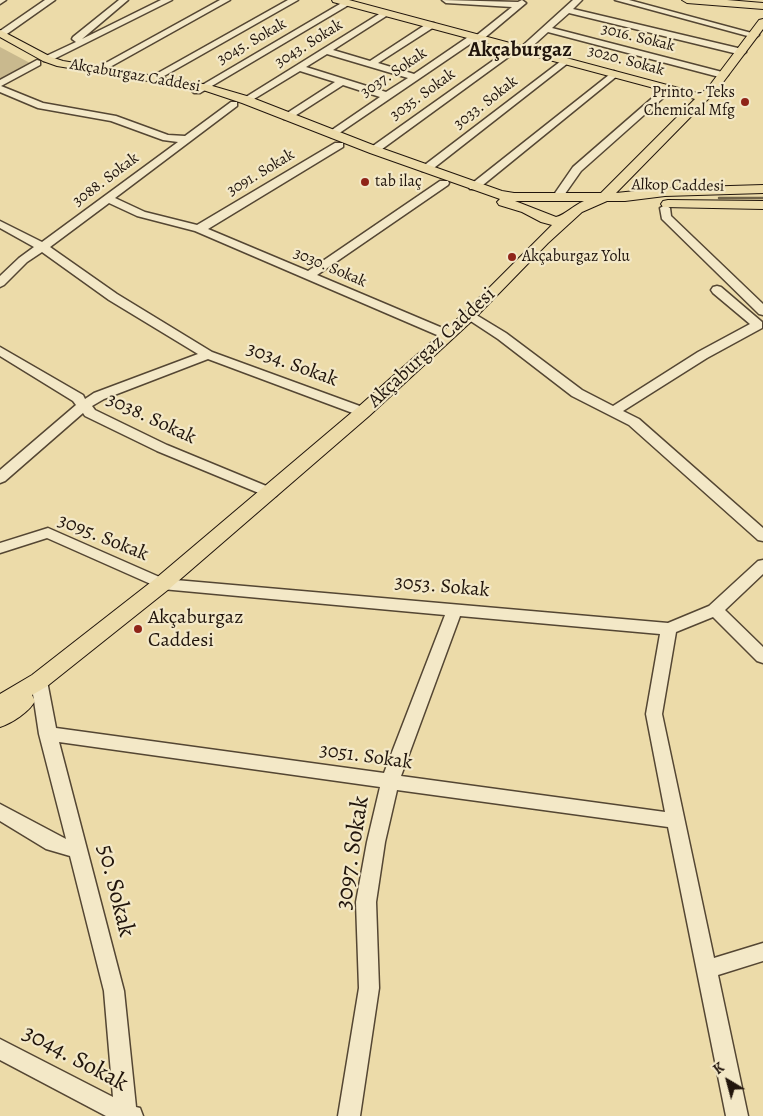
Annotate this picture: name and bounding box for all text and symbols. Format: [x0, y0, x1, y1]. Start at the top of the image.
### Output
street label: 3045. Sokak [214, 15, 290, 69]
street label: 3043. Sokak [272, 16, 346, 72]
street label: 3016. Sokak [599, 20, 677, 56]
district label: Akçaburgaz [468, 38, 572, 64]
street label: 3020. Sokak [586, 42, 666, 80]
street label: 3037. Sokak [357, 44, 431, 102]
street label: Akçaburgaz Caddesi [68, 55, 202, 97]
street label: 3035. Sokak [387, 65, 459, 125]
street label: 3033. Sokak [450, 72, 522, 134]
place label: Printo - Teks Chemical Mfg [644, 83, 735, 121]
marker: Printo - Teks Chemical Mfg [739, 96, 751, 108]
street label: 3091. Sokak [224, 145, 298, 201]
street label: 3088. Sokak [69, 149, 143, 211]
place label: tab ilaç [375, 172, 422, 192]
marker: tab ilaç [359, 176, 371, 188]
street label: Alkop Caddesi [631, 176, 725, 196]
street label: 3030. Sokak [291, 244, 369, 292]
place label: Akçaburgaz Yolu [522, 247, 630, 267]
marker: Akçaburgaz Yolu [506, 251, 518, 263]
street label: Akçaburgaz Caddesi [363, 283, 501, 413]
street label: 3034. Sokak [243, 337, 341, 393]
street label: 3038. Sokak [102, 388, 200, 450]
street label: 3095. Sokak [54, 509, 152, 567]
street label: 3053. Sokak [394, 571, 490, 603]
place label: Akçaburgaz Caddesi [148, 606, 243, 653]
marker: Akçaburgaz Caddesi [132, 623, 144, 635]
street label: 3051. Sokak [318, 739, 414, 775]
street label: 3097. Sokak [330, 794, 376, 912]
street label: 50. Sokak [90, 842, 140, 940]
street label: 3044. Sokak [17, 1019, 133, 1099]
north arrow [703, 1056, 753, 1106]
text: K [709, 1058, 728, 1079]

